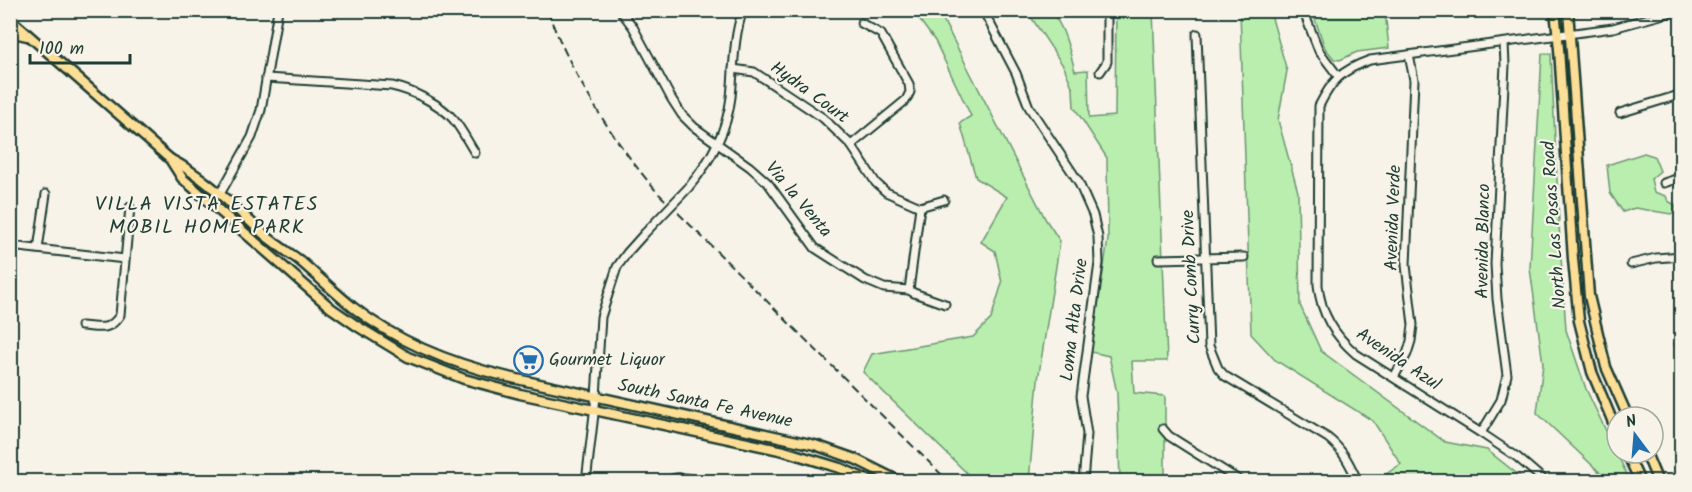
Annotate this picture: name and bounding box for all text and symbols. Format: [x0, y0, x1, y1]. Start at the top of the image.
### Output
scale bar [30, 27, 130, 65]
text: 100 m [39, 35, 84, 64]
street label: Hydra Court [763, 54, 855, 132]
street label: North Las Posas Road [1535, 139, 1575, 310]
street label: Via la Venta [757, 155, 839, 245]
street label: Avenida Verde [1378, 165, 1410, 271]
street label: Avenida Blanco [1468, 183, 1500, 299]
district label: VILLA VISTA ESTATES MOBIL HOME PARK [95, 189, 319, 244]
street label: Curry Comb Drive [1174, 209, 1210, 345]
street label: Loma Alta Drive [1053, 257, 1097, 383]
street label: Avenida Azul [1350, 321, 1447, 399]
supermarket icon: Gourmet Liquor [512, 344, 544, 376]
place label: Gourmet Liquor [549, 346, 666, 375]
street label: South Santa Fe Avenue [615, 371, 795, 437]
north arrow [1605, 405, 1665, 465]
text: N [1623, 409, 1640, 435]

